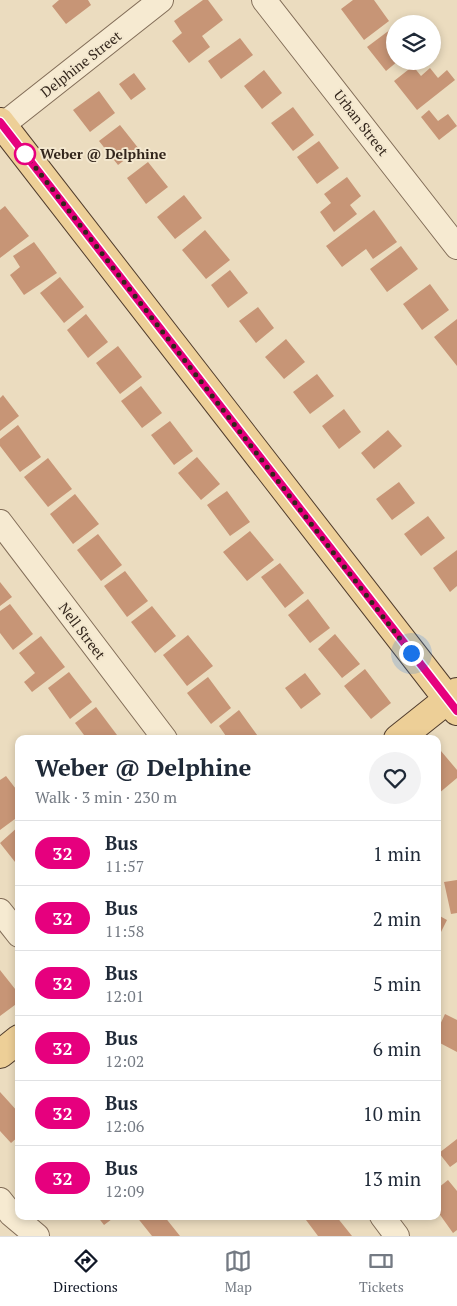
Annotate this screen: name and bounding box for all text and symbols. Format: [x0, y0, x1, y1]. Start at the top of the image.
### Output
map controls [386, 15, 441, 70]
button: layers [386, 15, 441, 70]
street label: Delphine Street [36, 26, 126, 101]
street label: Urban Street [330, 86, 394, 160]
marker: Weber @ Delphine [14, 143, 36, 165]
place label: Weber @ Delphine [40, 144, 167, 163]
street label: Nell Street [55, 598, 110, 664]
your location [399, 641, 424, 666]
text: Weber @ Delphine [35, 751, 251, 783]
button: heart [369, 752, 421, 804]
text: Walk · 3 min · 230 m [35, 786, 177, 808]
text: Bus [105, 830, 138, 855]
text: 32 [52, 841, 73, 865]
text: 1 min [373, 841, 421, 866]
text: 11:57 [105, 855, 144, 877]
text: Bus [105, 895, 138, 920]
text: 32 [52, 906, 73, 930]
text: 2 min [373, 906, 421, 931]
text: 11:58 [105, 920, 144, 942]
text: Bus [105, 960, 138, 985]
text: 32 [52, 971, 73, 995]
text: 5 min [373, 971, 421, 996]
text: 12:01 [105, 985, 144, 1007]
text: Bus [105, 1025, 138, 1050]
text: 32 [52, 1036, 73, 1060]
text: 6 min [373, 1036, 421, 1061]
text: 12:02 [105, 1050, 144, 1072]
text: Bus [105, 1090, 138, 1115]
text: 32 [52, 1101, 73, 1125]
text: 10 min [363, 1101, 421, 1126]
text: 12:06 [105, 1115, 144, 1137]
text: Bus [105, 1155, 138, 1180]
text: 32 [52, 1166, 73, 1190]
text: 13 min [363, 1166, 421, 1191]
text: 12:09 [105, 1180, 144, 1202]
tab: Directions [53, 1247, 118, 1296]
tab: Map [224, 1247, 252, 1296]
tab: Tickets [359, 1247, 404, 1296]

